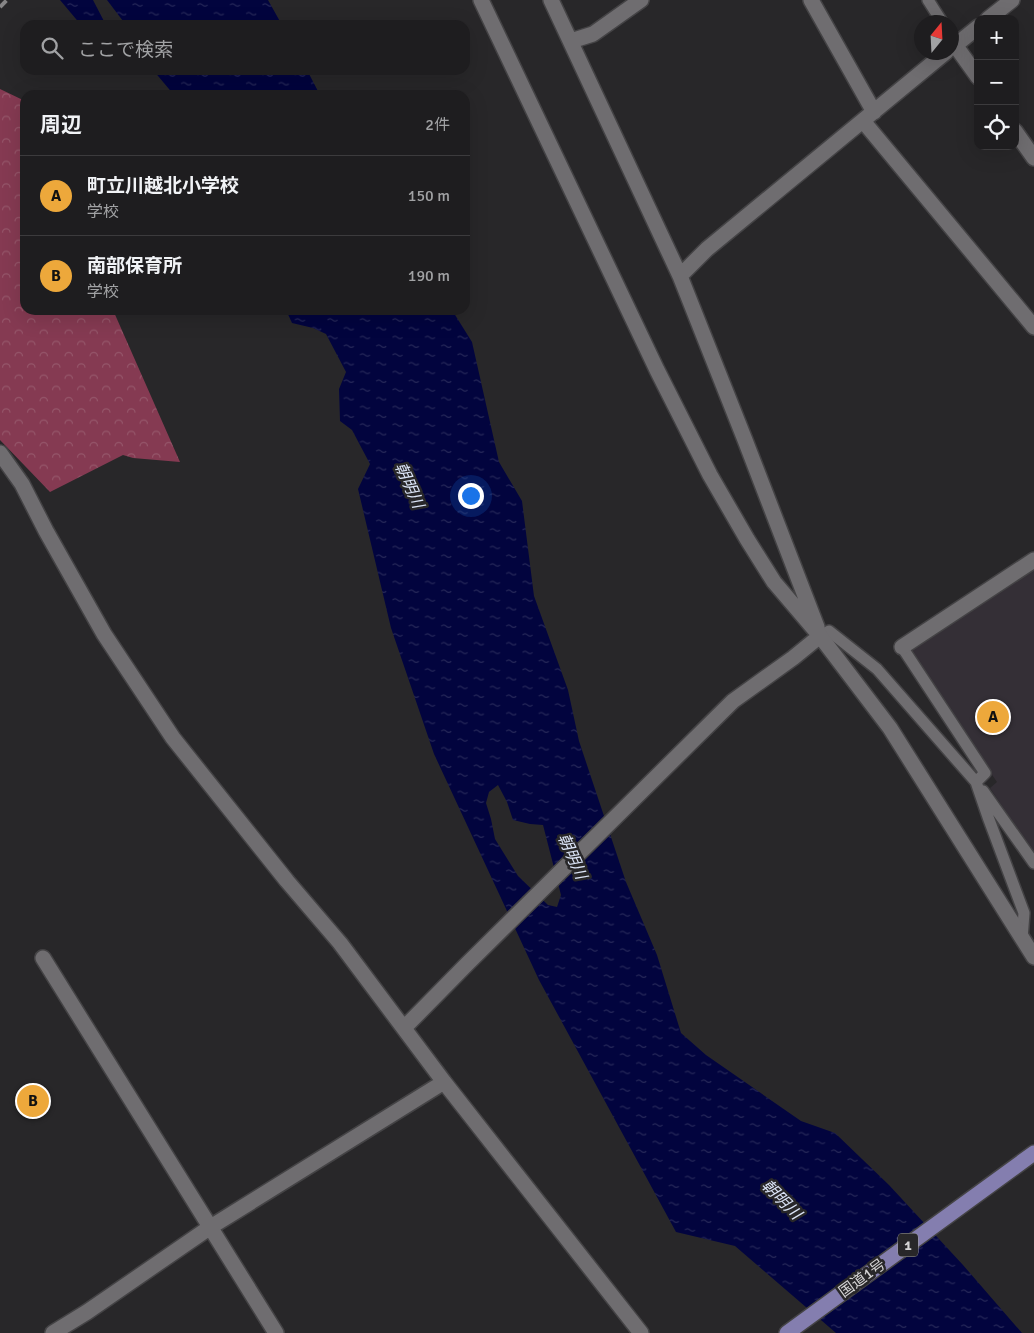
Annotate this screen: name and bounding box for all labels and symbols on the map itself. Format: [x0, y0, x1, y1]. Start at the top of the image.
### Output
north arrow [914, 15, 959, 60]
water label: 朝明川 [390, 459, 429, 513]
your location [458, 483, 484, 509]
pin: A [977, 698, 1009, 736]
water label: 朝明川 [553, 830, 592, 884]
pin: B [17, 1082, 49, 1120]
water label: 朝明川 [757, 1176, 807, 1225]
road number: 1 [898, 1234, 918, 1256]
street label: 国道1号 [835, 1255, 889, 1301]

